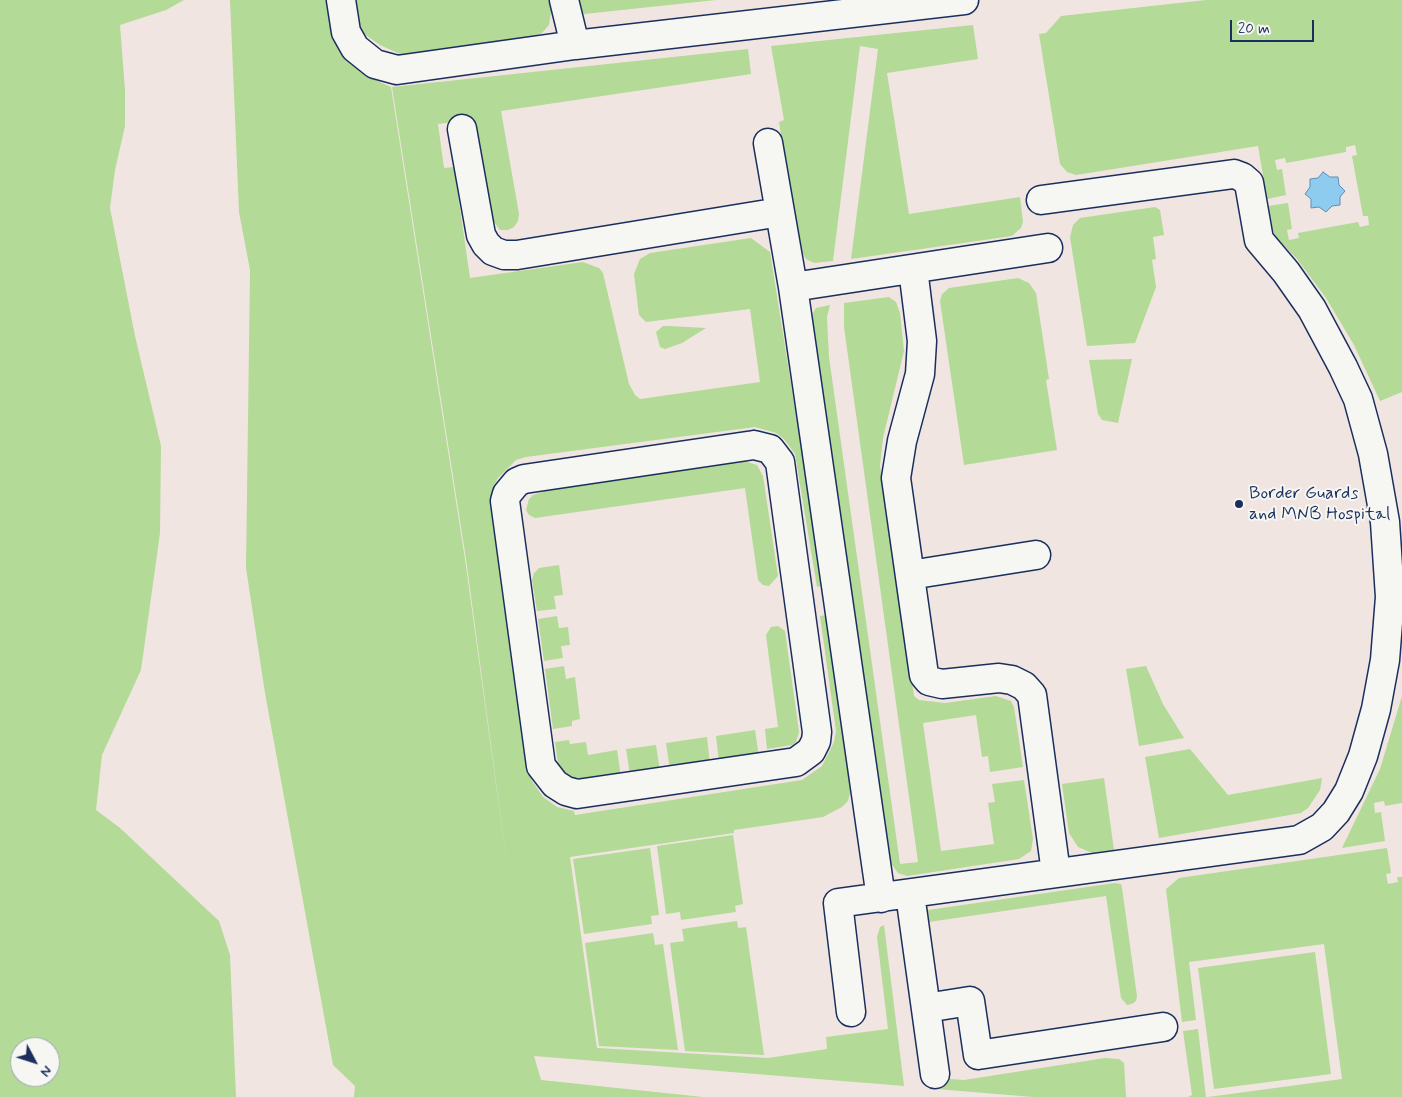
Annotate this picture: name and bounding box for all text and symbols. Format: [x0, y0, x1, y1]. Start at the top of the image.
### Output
scale bar [1232, 10, 1316, 42]
text: 20 m [1238, 19, 1270, 39]
place label: Border Guards and MNB Hospital [1249, 483, 1390, 526]
marker: Border Guards and MNB Hospital [1233, 498, 1245, 510]
north arrow [10, 1037, 60, 1087]
text: N [36, 1062, 56, 1080]

